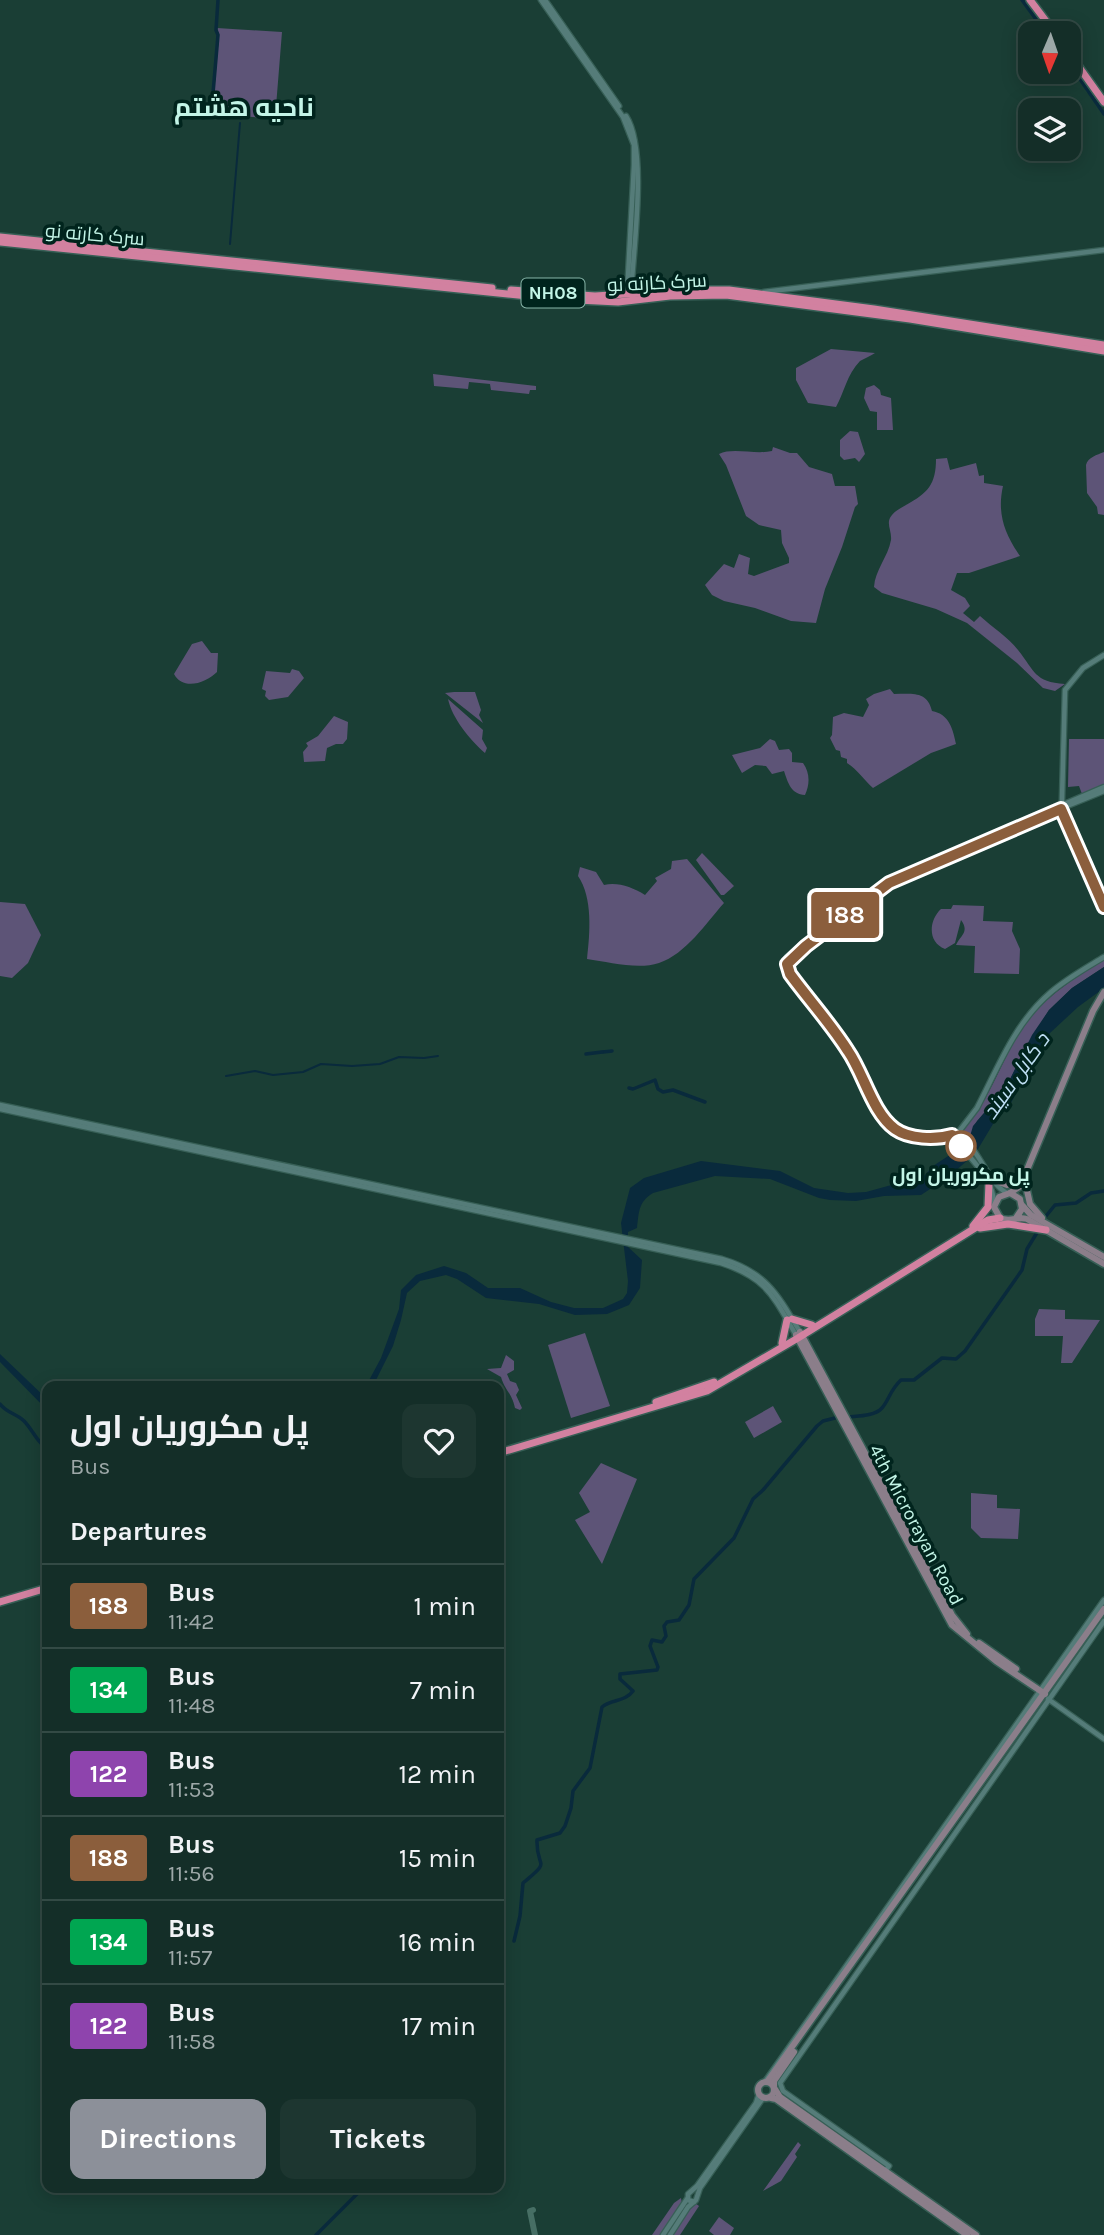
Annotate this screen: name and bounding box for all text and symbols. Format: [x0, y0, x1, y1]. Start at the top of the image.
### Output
north arrow [1018, 21, 1082, 84]
map controls [1018, 21, 1081, 161]
district label: ناحیه هشتم [174, 92, 314, 125]
button: layers [1018, 98, 1081, 161]
street label: سرک کارته نو [44, 220, 146, 250]
street label: سرک کارته نو [607, 269, 707, 297]
road number: NH08 [522, 278, 584, 307]
line badge: 188 [805, 892, 885, 938]
text: 188 [825, 901, 865, 929]
water label: د کابل سيند [978, 1028, 1056, 1124]
marker: پل مکروریان اول [946, 1131, 976, 1161]
place label: پل مکروریان اول [892, 1164, 1030, 1188]
button: heart [402, 1404, 476, 1478]
text: پل مکروریان اول [70, 1408, 309, 1446]
street label: 4th Microrayan Road [864, 1441, 968, 1609]
text: Bus [70, 1453, 110, 1480]
text: Departures [70, 1516, 207, 1547]
text: Bus [168, 1577, 215, 1608]
text: 1 min [413, 1591, 476, 1622]
text: 188 [89, 1592, 128, 1620]
text: 11:42 [168, 1608, 215, 1635]
text: Bus [168, 1661, 215, 1692]
text: 7 min [410, 1675, 476, 1706]
text: 134 [90, 1676, 127, 1704]
text: 11:48 [168, 1692, 215, 1719]
text: Bus [168, 1745, 215, 1776]
text: 12 min [398, 1759, 476, 1790]
text: 122 [90, 1760, 127, 1788]
text: 11:53 [168, 1776, 215, 1803]
text: Bus [168, 1829, 215, 1860]
text: 15 min [399, 1843, 476, 1874]
text: 188 [89, 1844, 128, 1872]
text: 11:56 [168, 1860, 215, 1887]
text: Bus [168, 1913, 215, 1944]
text: 16 min [399, 1927, 476, 1958]
text: 134 [90, 1928, 127, 1956]
text: 11:57 [168, 1944, 212, 1971]
text: Bus [168, 1997, 215, 2028]
text: 17 min [401, 2011, 476, 2042]
text: 122 [90, 2012, 127, 2040]
text: 11:58 [168, 2028, 216, 2055]
button: Directions [70, 2099, 266, 2179]
button: Tickets [280, 2099, 476, 2179]

